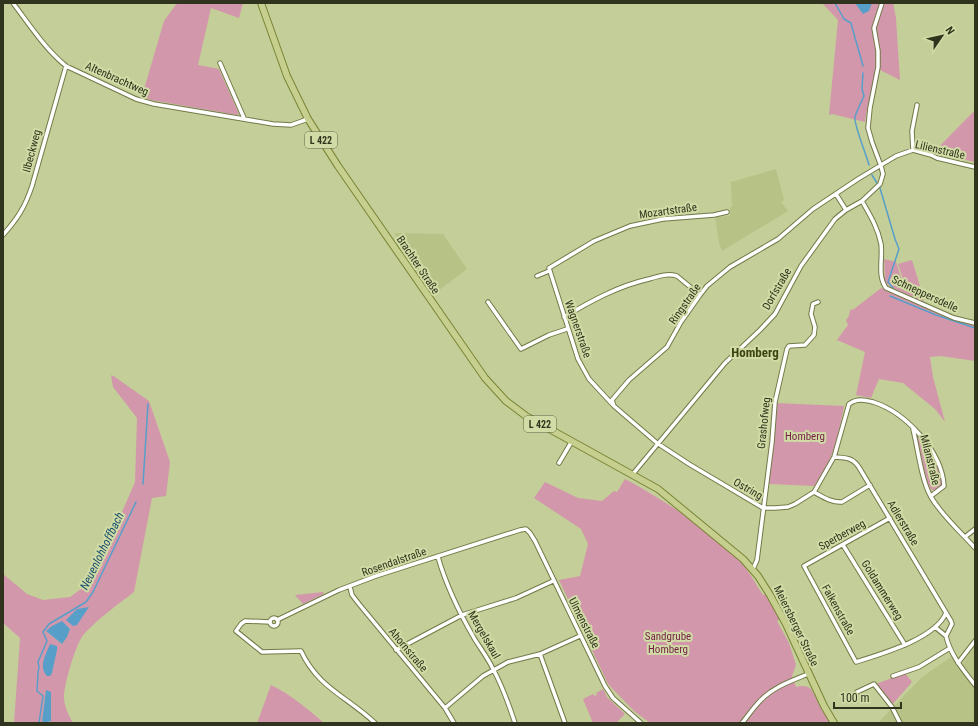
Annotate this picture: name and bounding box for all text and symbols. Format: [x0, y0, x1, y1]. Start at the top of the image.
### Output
north arrow [922, 16, 962, 56]
text: N [943, 24, 957, 37]
street label: Altenbrachtweg [83, 59, 151, 99]
street label: Ilbeckweg [20, 128, 44, 174]
road number: L 422 [305, 132, 337, 148]
street label: Lilienstraße [914, 138, 966, 162]
street label: Mozartstraße [638, 201, 698, 221]
street label: Brachter Straße [394, 233, 442, 297]
street label: Dorfstraße [760, 266, 794, 312]
street label: Schneppersdelle [890, 273, 960, 315]
street label: Ringstraße [666, 281, 704, 327]
street label: Wagnerstraße [562, 298, 594, 360]
district label: Homberg [731, 345, 779, 360]
street label: Grashofweg [755, 396, 773, 450]
road number: L 422 [524, 416, 556, 432]
park label: Homberg [785, 430, 825, 443]
street label: Milanstraße [917, 433, 943, 487]
street label: Ostring [731, 475, 765, 503]
street label: Adlerstraße [884, 498, 922, 548]
water label: Neuenlohhoffbach [77, 510, 127, 592]
street label: Sperberweg [816, 517, 868, 553]
street label: Rosendalstraße [360, 545, 428, 579]
street label: Goldammerweg [858, 558, 906, 622]
street label: Falkenstraße [819, 582, 857, 638]
street label: Meiersberger Straße [771, 584, 821, 668]
street label: Ulmenstraße [566, 596, 602, 650]
street label: Mergelskaul [465, 609, 503, 661]
street label: Ahornstraße [386, 625, 430, 675]
park label: Sandgrube Homberg [645, 630, 691, 656]
scale bar [834, 684, 901, 710]
text: 100 m [840, 691, 870, 705]

